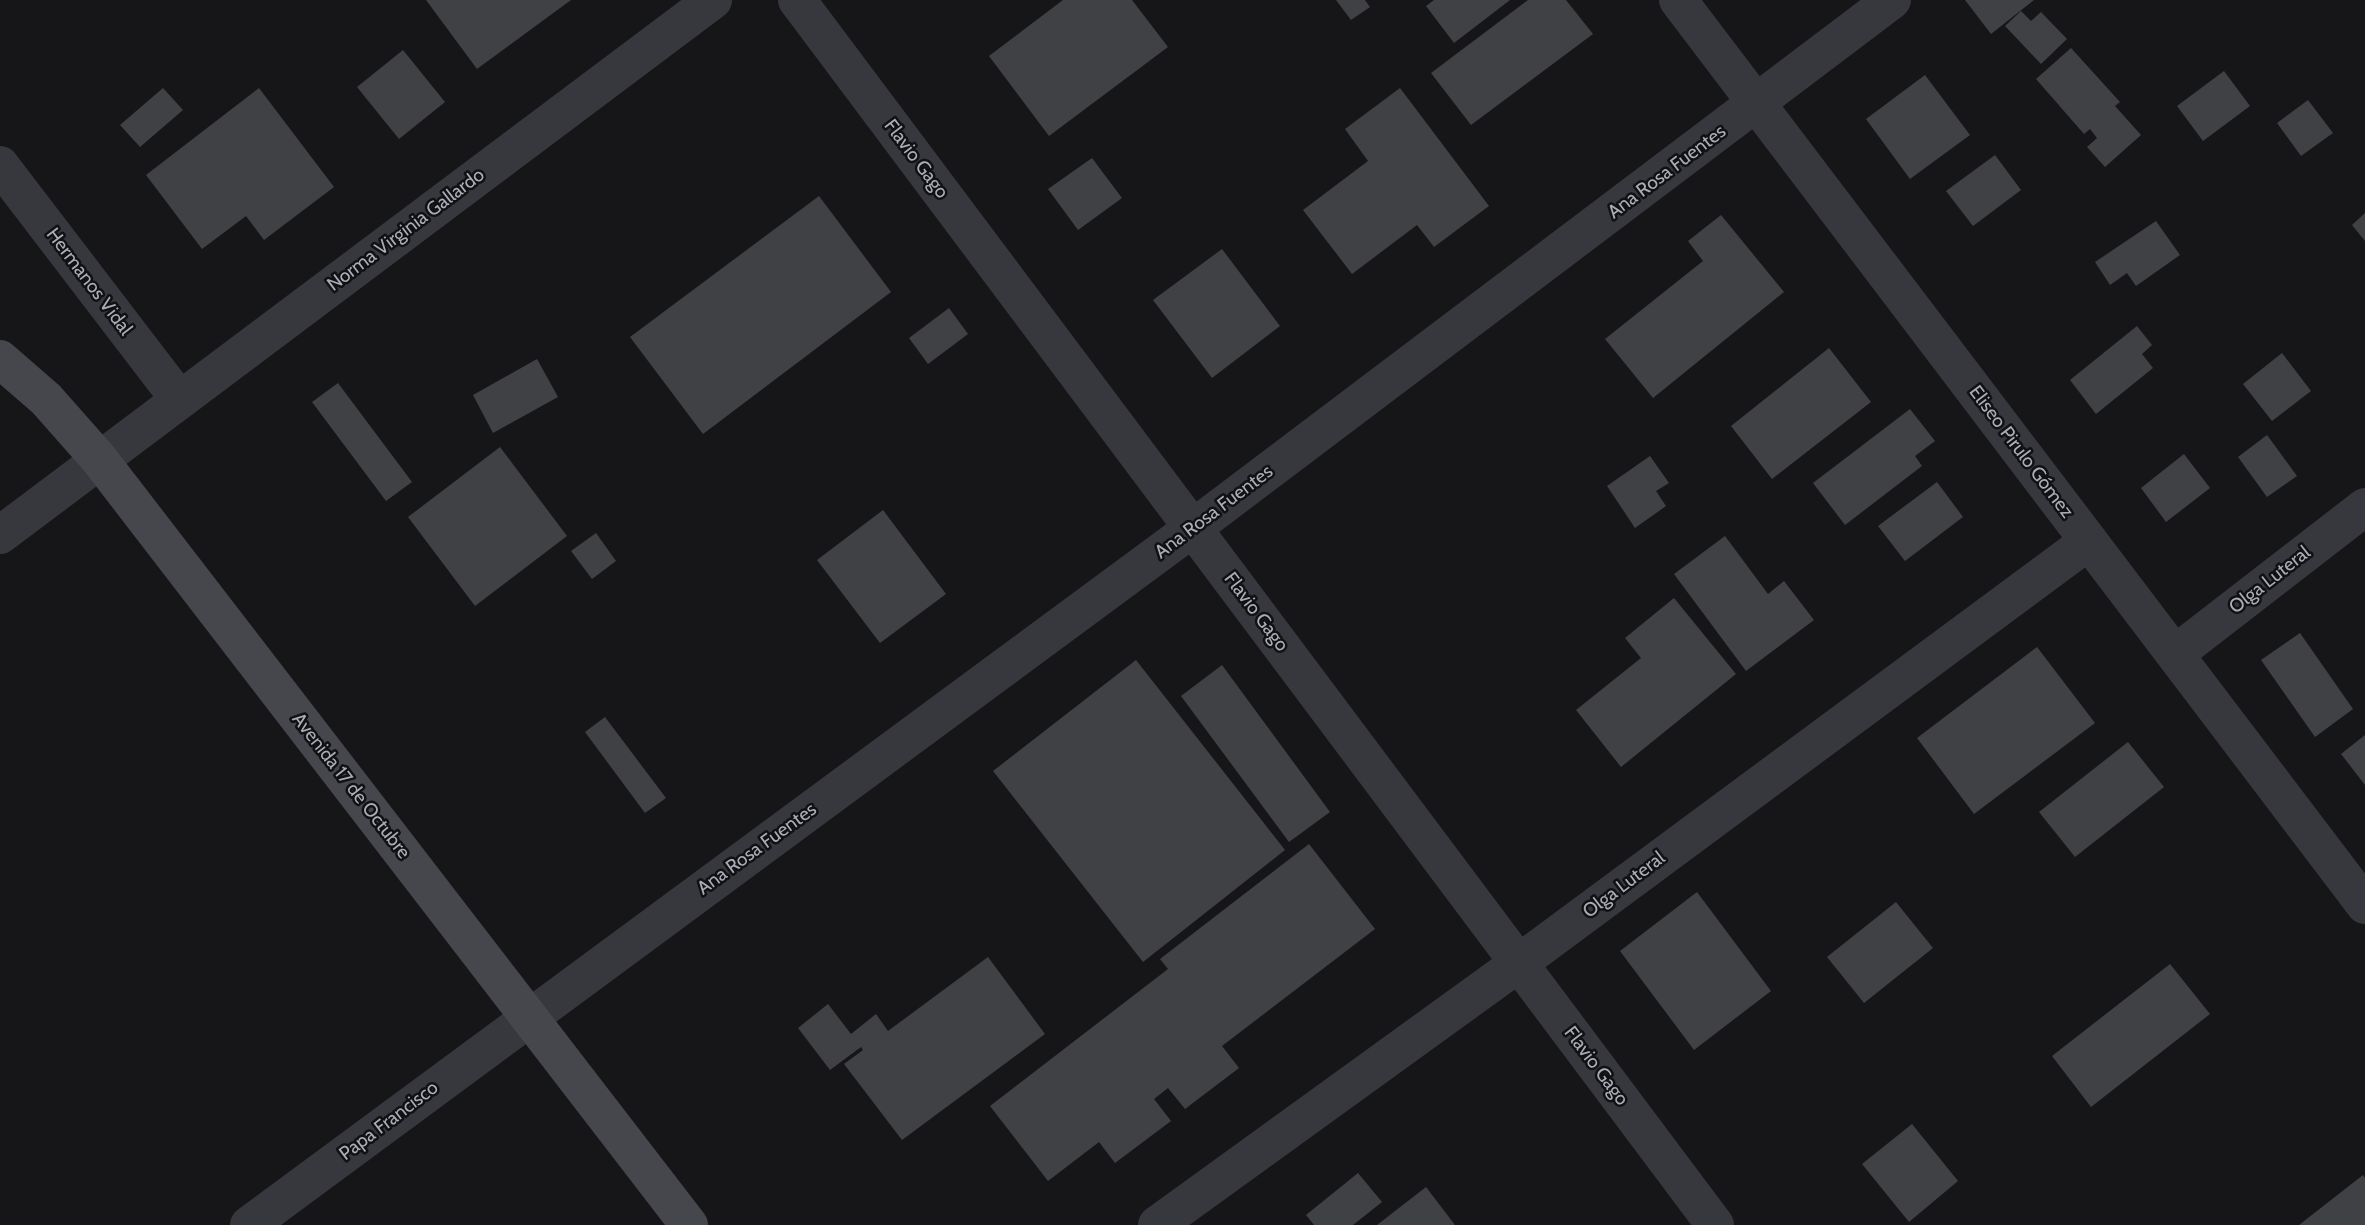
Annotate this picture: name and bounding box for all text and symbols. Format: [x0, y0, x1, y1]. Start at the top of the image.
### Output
street label: Flavio Gago [879, 115, 953, 203]
street label: Ana Rosa Fuentes [1604, 120, 1730, 224]
street label: Norma Virginia Gallardo [323, 164, 489, 296]
street label: Hermanos Vidal [41, 224, 137, 340]
street label: Eliseo Pirulo Gómez [1964, 381, 2078, 523]
street label: Ana Rosa Fuentes [1151, 460, 1277, 564]
street label: Olga Luteral [2225, 541, 2315, 619]
street label: Flavio Gago [1219, 568, 1293, 656]
street label: Avenida 17 de Octubre [287, 709, 415, 863]
street label: Ana Rosa Fuentes [693, 798, 821, 900]
street label: Olga Luteral [1579, 847, 1669, 923]
street label: Flavio Gago [1559, 1022, 1633, 1110]
street label: Papa Francisco [335, 1076, 443, 1166]

